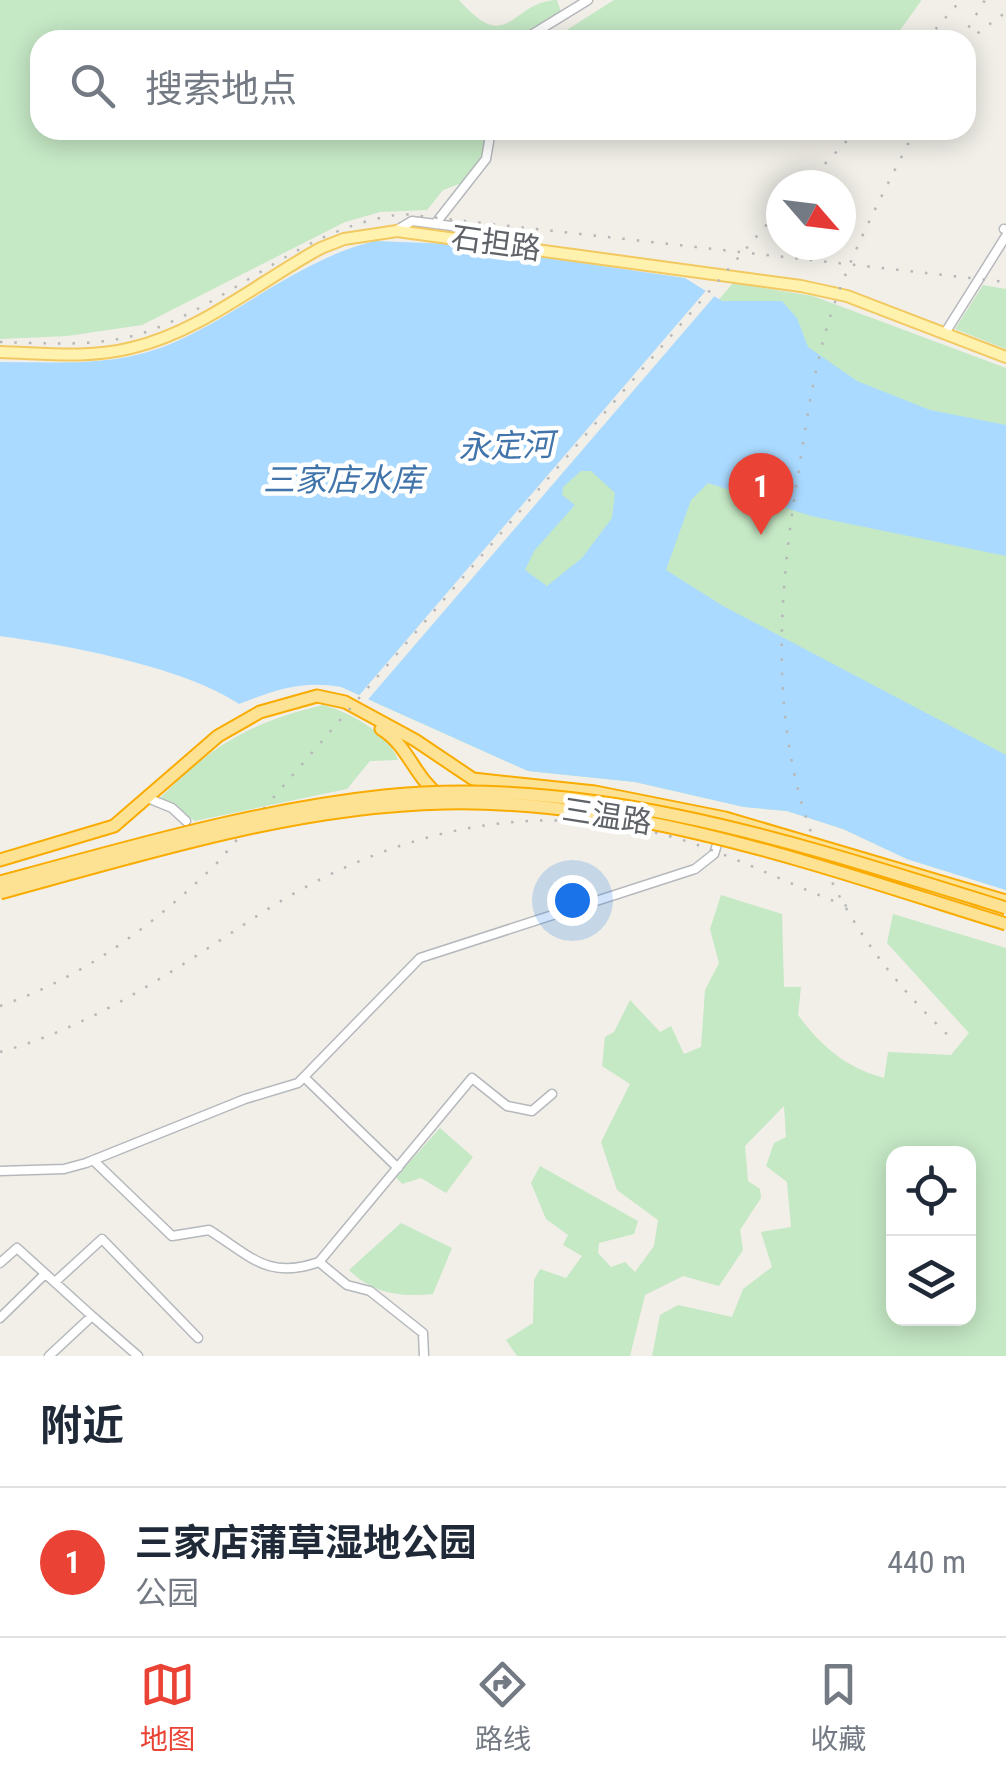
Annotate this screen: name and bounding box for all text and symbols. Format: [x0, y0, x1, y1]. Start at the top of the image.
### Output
search box [30, 30, 976, 140]
icon: search [65, 58, 120, 113]
text: 搜索地点 [145, 67, 297, 111]
north arrow [766, 170, 856, 260]
street label: 石担路 [449, 219, 543, 267]
water label: 永定河 [457, 425, 561, 467]
pin: 1 [728, 452, 794, 535]
water label: 三家店水库 [263, 461, 428, 499]
street label: 三温路 [560, 792, 654, 840]
your location [547, 875, 598, 926]
map controls [886, 1146, 976, 1326]
button: locate [886, 1146, 976, 1236]
button: layers [886, 1236, 976, 1326]
text: 附近 [40, 1401, 124, 1450]
text: 三家店蒲草湿地公园 [135, 1521, 477, 1565]
text: 1 [64, 1543, 81, 1581]
text: 440 m [887, 1543, 966, 1581]
text: 公园 [135, 1574, 199, 1612]
tab: 地图 [140, 1657, 196, 1757]
tab: 路线 [475, 1657, 531, 1757]
tab: 收藏 [810, 1657, 866, 1757]

